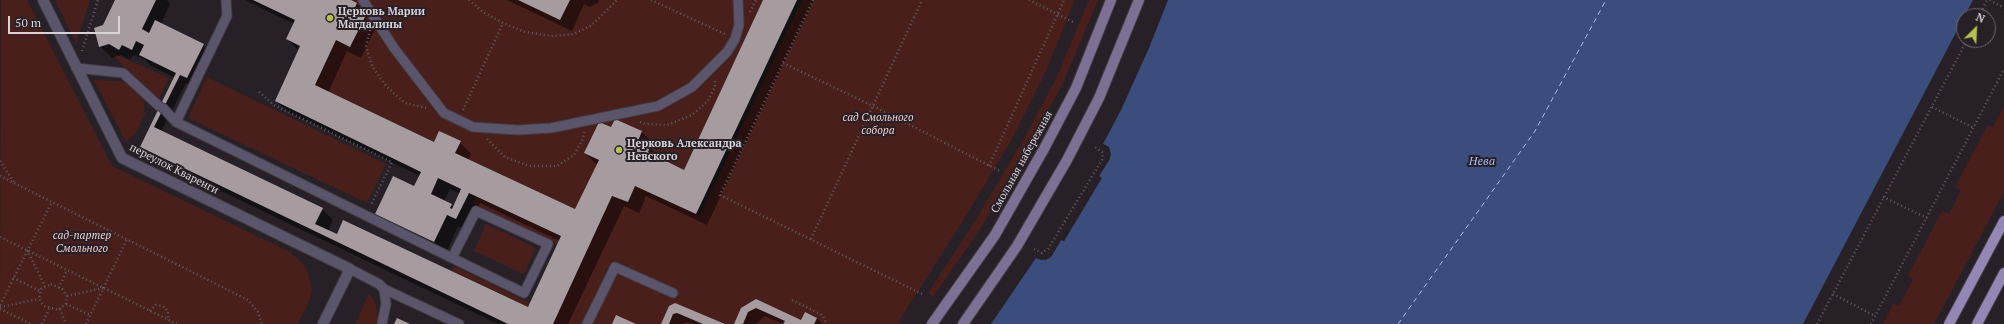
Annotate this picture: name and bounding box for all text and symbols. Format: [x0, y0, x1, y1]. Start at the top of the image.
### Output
place label: Церковь Марии Магдалины [338, 5, 425, 31]
scale bar [10, 8, 122, 34]
north arrow [1956, 8, 1996, 48]
text: N [1974, 10, 1987, 26]
marker: Церковь Марии Магдалины [325, 13, 335, 23]
text: 50 m [15, 15, 41, 30]
street label: Смольная набережная [988, 109, 1056, 215]
park label: сад Смольного собора [843, 111, 913, 137]
place label: Церковь Александра Невского [627, 137, 742, 163]
street label: переулок Кваренги [127, 141, 221, 197]
marker: Церковь Александра Невского [614, 145, 624, 155]
water label: Нева [1469, 155, 1495, 169]
park label: сад-партер Смольного [53, 229, 111, 255]

